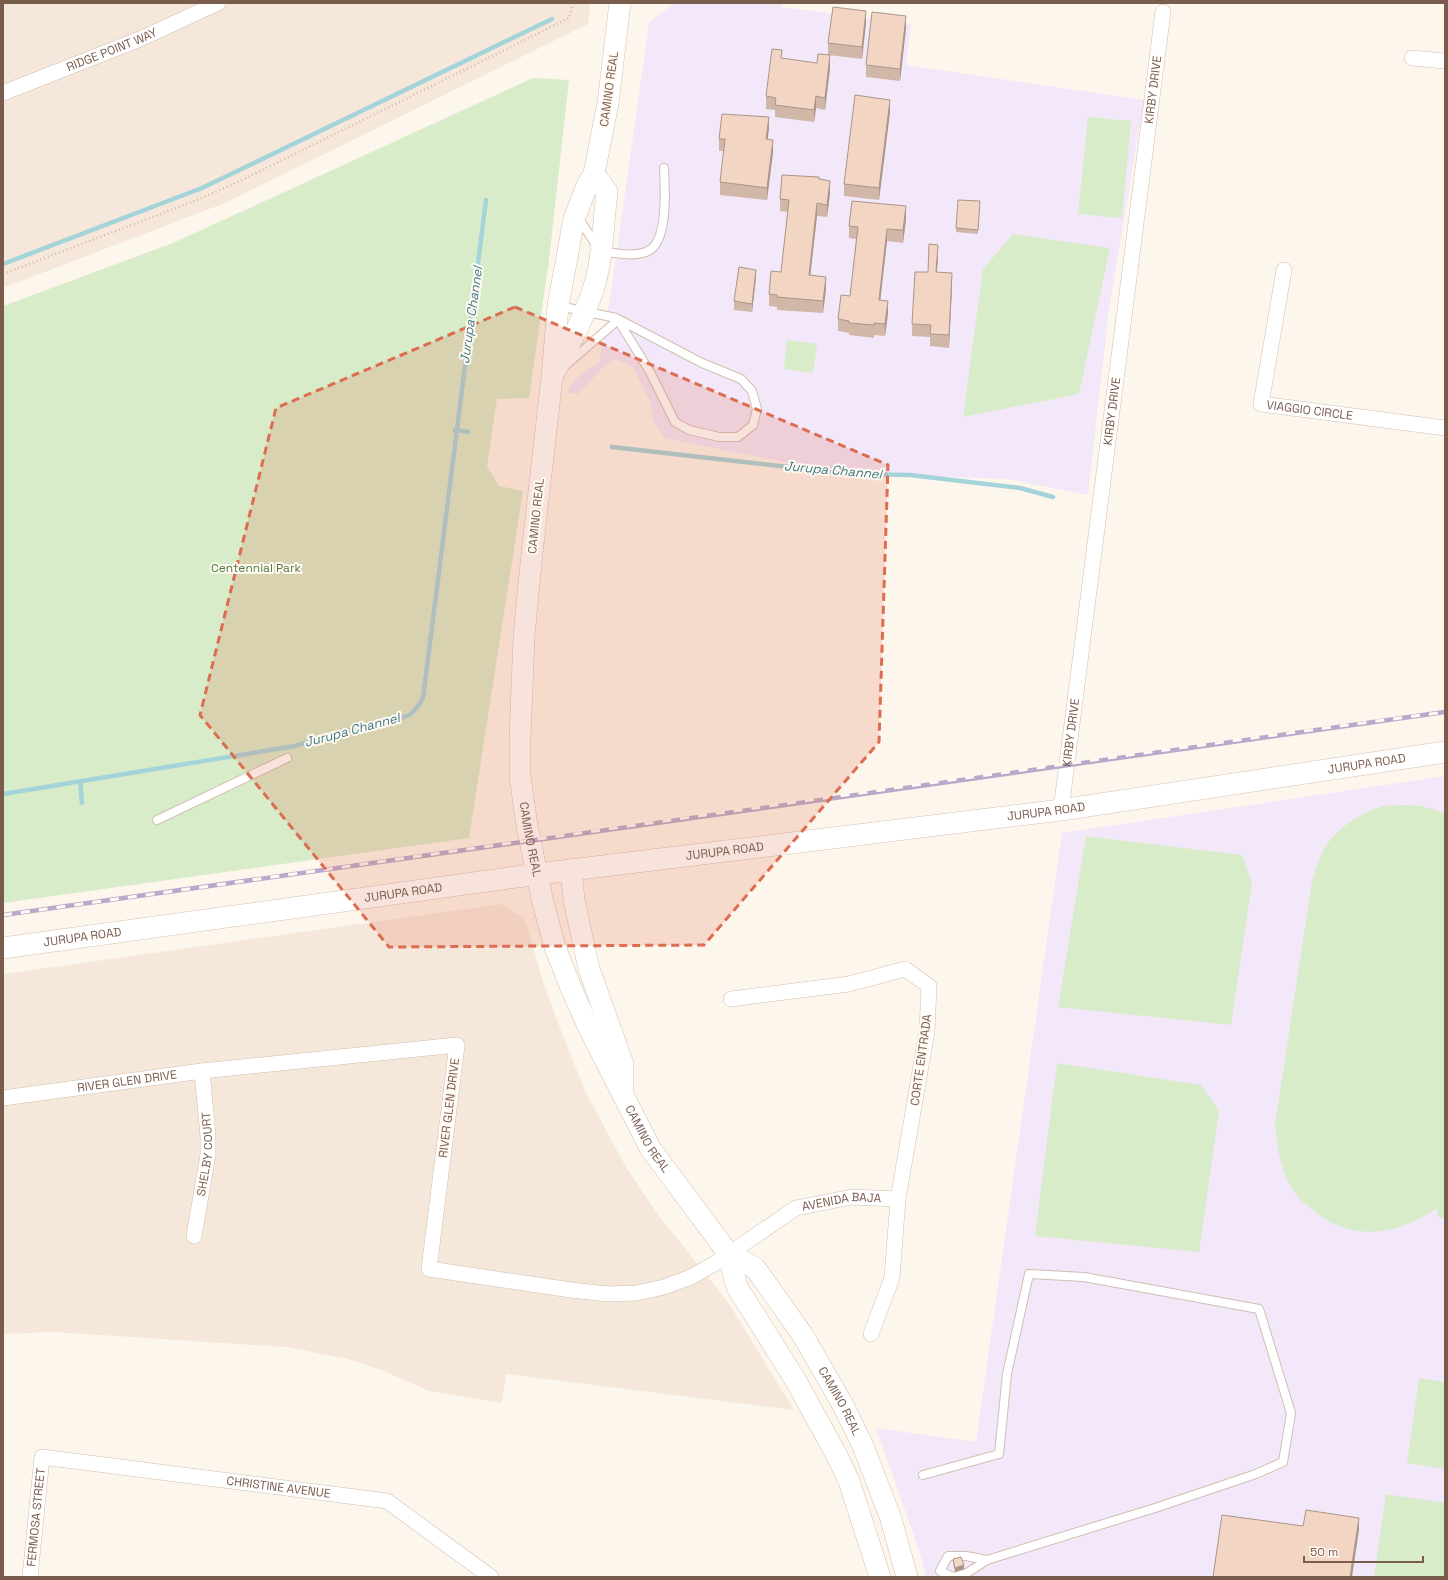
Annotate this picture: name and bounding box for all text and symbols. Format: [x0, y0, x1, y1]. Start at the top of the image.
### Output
street label: RIDGE POINT WAY [64, 24, 160, 75]
street label: CAMINO REAL [596, 50, 622, 128]
street label: KIRBY DRIVE [1141, 55, 1165, 125]
water label: Jurupa Channel [456, 264, 486, 365]
street label: KIRBY DRIVE [1100, 376, 1124, 446]
street label: VIAGGIO CIRCLE [1265, 397, 1354, 424]
water label: Jurupa Channel [783, 457, 884, 483]
street label: CAMINO REAL [524, 477, 548, 555]
park label: Centennial Park [211, 560, 302, 576]
street label: KIRBY DRIVE [1059, 697, 1083, 768]
water label: Jurupa Channel [302, 709, 403, 751]
street label: JURUPA ROAD [1326, 750, 1407, 778]
street label: JURUPA ROAD [1006, 798, 1086, 825]
street label: CAMINO REAL [516, 801, 545, 879]
street label: JURUPA ROAD [684, 838, 765, 864]
street label: JURUPA ROAD [363, 879, 443, 906]
street label: JURUPA ROAD [42, 924, 122, 950]
street label: CORTE ENTRADA [907, 1013, 935, 1107]
street label: RIVER GLEN DRIVE [435, 1057, 463, 1159]
street label: RIVER GLEN DRIVE [76, 1066, 178, 1096]
street label: CAMINO REAL [622, 1102, 674, 1176]
street label: SHELBY COURT [193, 1111, 216, 1197]
street label: AVENIDA BAJA [800, 1189, 882, 1215]
street label: CAMINO REAL [815, 1364, 865, 1439]
street label: FERMOSA STREET [23, 1467, 49, 1567]
street label: CHRISTINE AVENUE [226, 1473, 332, 1502]
scale bar [1304, 1538, 1423, 1564]
text: 50 m [1310, 1544, 1338, 1560]

